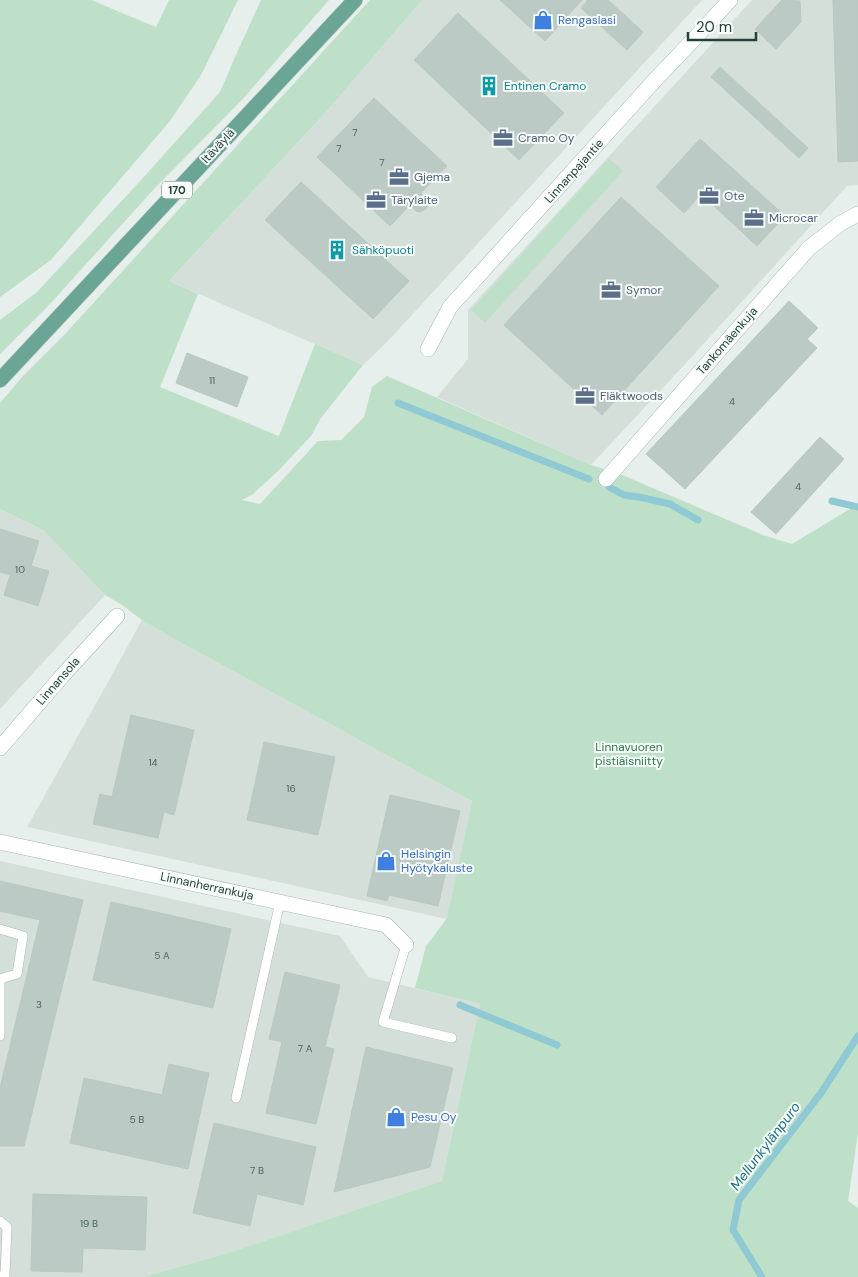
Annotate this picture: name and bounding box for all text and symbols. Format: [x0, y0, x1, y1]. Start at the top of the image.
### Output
shop icon: Rengaslasi [532, 9, 554, 31]
scale bar [688, 10, 756, 42]
place label: Rengaslasi [558, 12, 616, 28]
text: 20 m [696, 17, 732, 37]
building icon: Entinen Cramo [478, 75, 500, 97]
place label: Entinen Cramo [504, 78, 586, 94]
street label: Itäväylä [198, 125, 238, 167]
house number: 7 [352, 126, 358, 139]
office icon: Cramo Oy [492, 127, 514, 149]
place label: Cramo Oy [518, 130, 575, 146]
street label: Linnanpajantie [541, 135, 607, 207]
house number: 7 [336, 142, 342, 155]
house number: 7 [379, 156, 385, 169]
office icon: Gjema [388, 166, 410, 188]
place label: Gjema [414, 169, 450, 185]
road number: 170 [162, 182, 192, 198]
office icon: Ote [698, 185, 720, 207]
place label: Ote [724, 188, 745, 204]
office icon: Tärylaite [365, 189, 387, 211]
place label: Tärylaite [391, 192, 438, 208]
office icon: Microcar [743, 207, 765, 229]
place label: Microcar [769, 210, 819, 226]
building icon: Sähköpuoti [326, 239, 348, 261]
place label: Sähköpuoti [352, 242, 414, 258]
office icon: Symor [600, 279, 622, 301]
place label: Symor [626, 282, 662, 298]
street label: Tankomäenkuja [693, 304, 761, 378]
house number: 11 [209, 374, 215, 387]
office icon: Fläktwoods [574, 385, 596, 407]
place label: Fläktwoods [600, 388, 663, 404]
house number: 4 [729, 395, 735, 408]
house number: 4 [795, 480, 801, 493]
house number: 10 [15, 563, 25, 576]
street label: Linnansola [33, 654, 83, 708]
park label: Linnavuoren pistiäisniitty [595, 739, 663, 769]
house number: 14 [148, 756, 158, 769]
house number: 16 [286, 782, 296, 795]
place label: Helsingin Hyötykaluste [401, 846, 473, 876]
shop icon: Helsingin Hyötykaluste [375, 850, 397, 872]
street label: Linnanherrankuja [159, 868, 255, 904]
house number: 5 A [154, 949, 170, 962]
house number: 3 [36, 998, 42, 1011]
house number: 7 A [298, 1042, 313, 1055]
water label: Mellunkylänpuro [726, 1098, 804, 1194]
shop icon: Pesu Oy [385, 1106, 407, 1128]
place label: Pesu Oy [411, 1109, 457, 1125]
house number: 5 B [130, 1113, 144, 1126]
house number: 7 B [250, 1164, 264, 1177]
house number: 19 B [80, 1217, 98, 1230]

